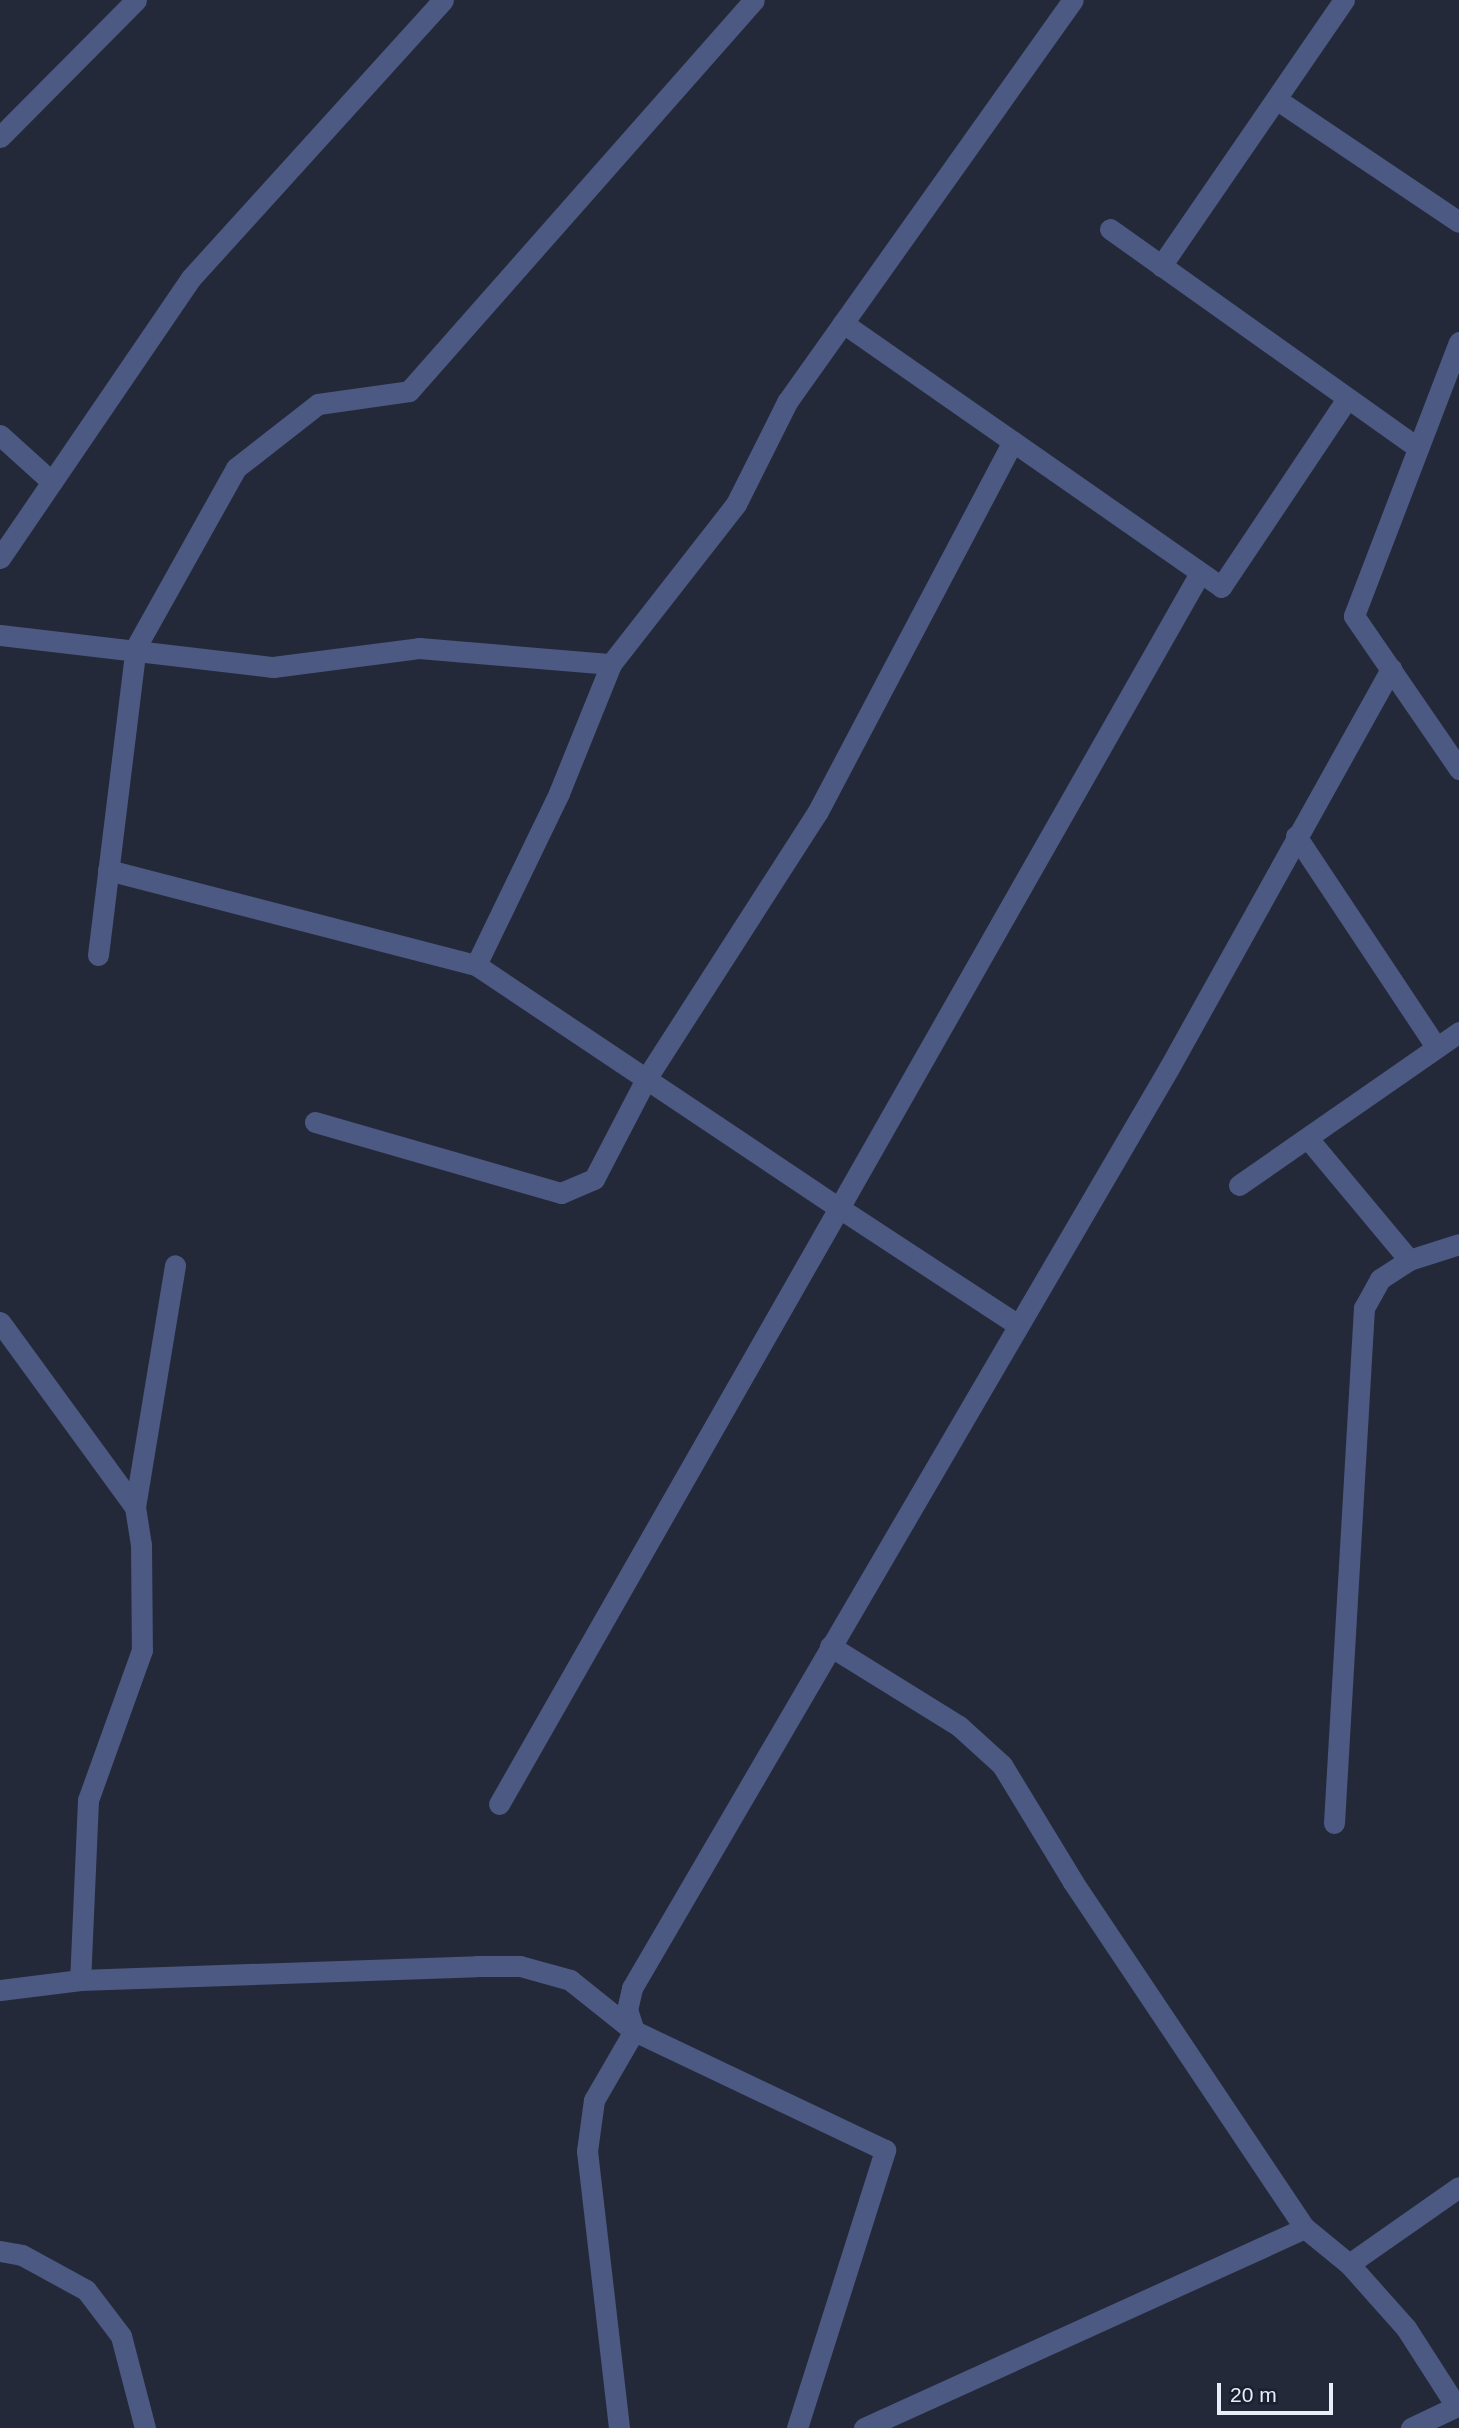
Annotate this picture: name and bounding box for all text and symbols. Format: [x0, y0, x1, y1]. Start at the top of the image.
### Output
scale bar [1221, 2368, 1336, 2412]
text: 20 m [1230, 2383, 1277, 2406]

